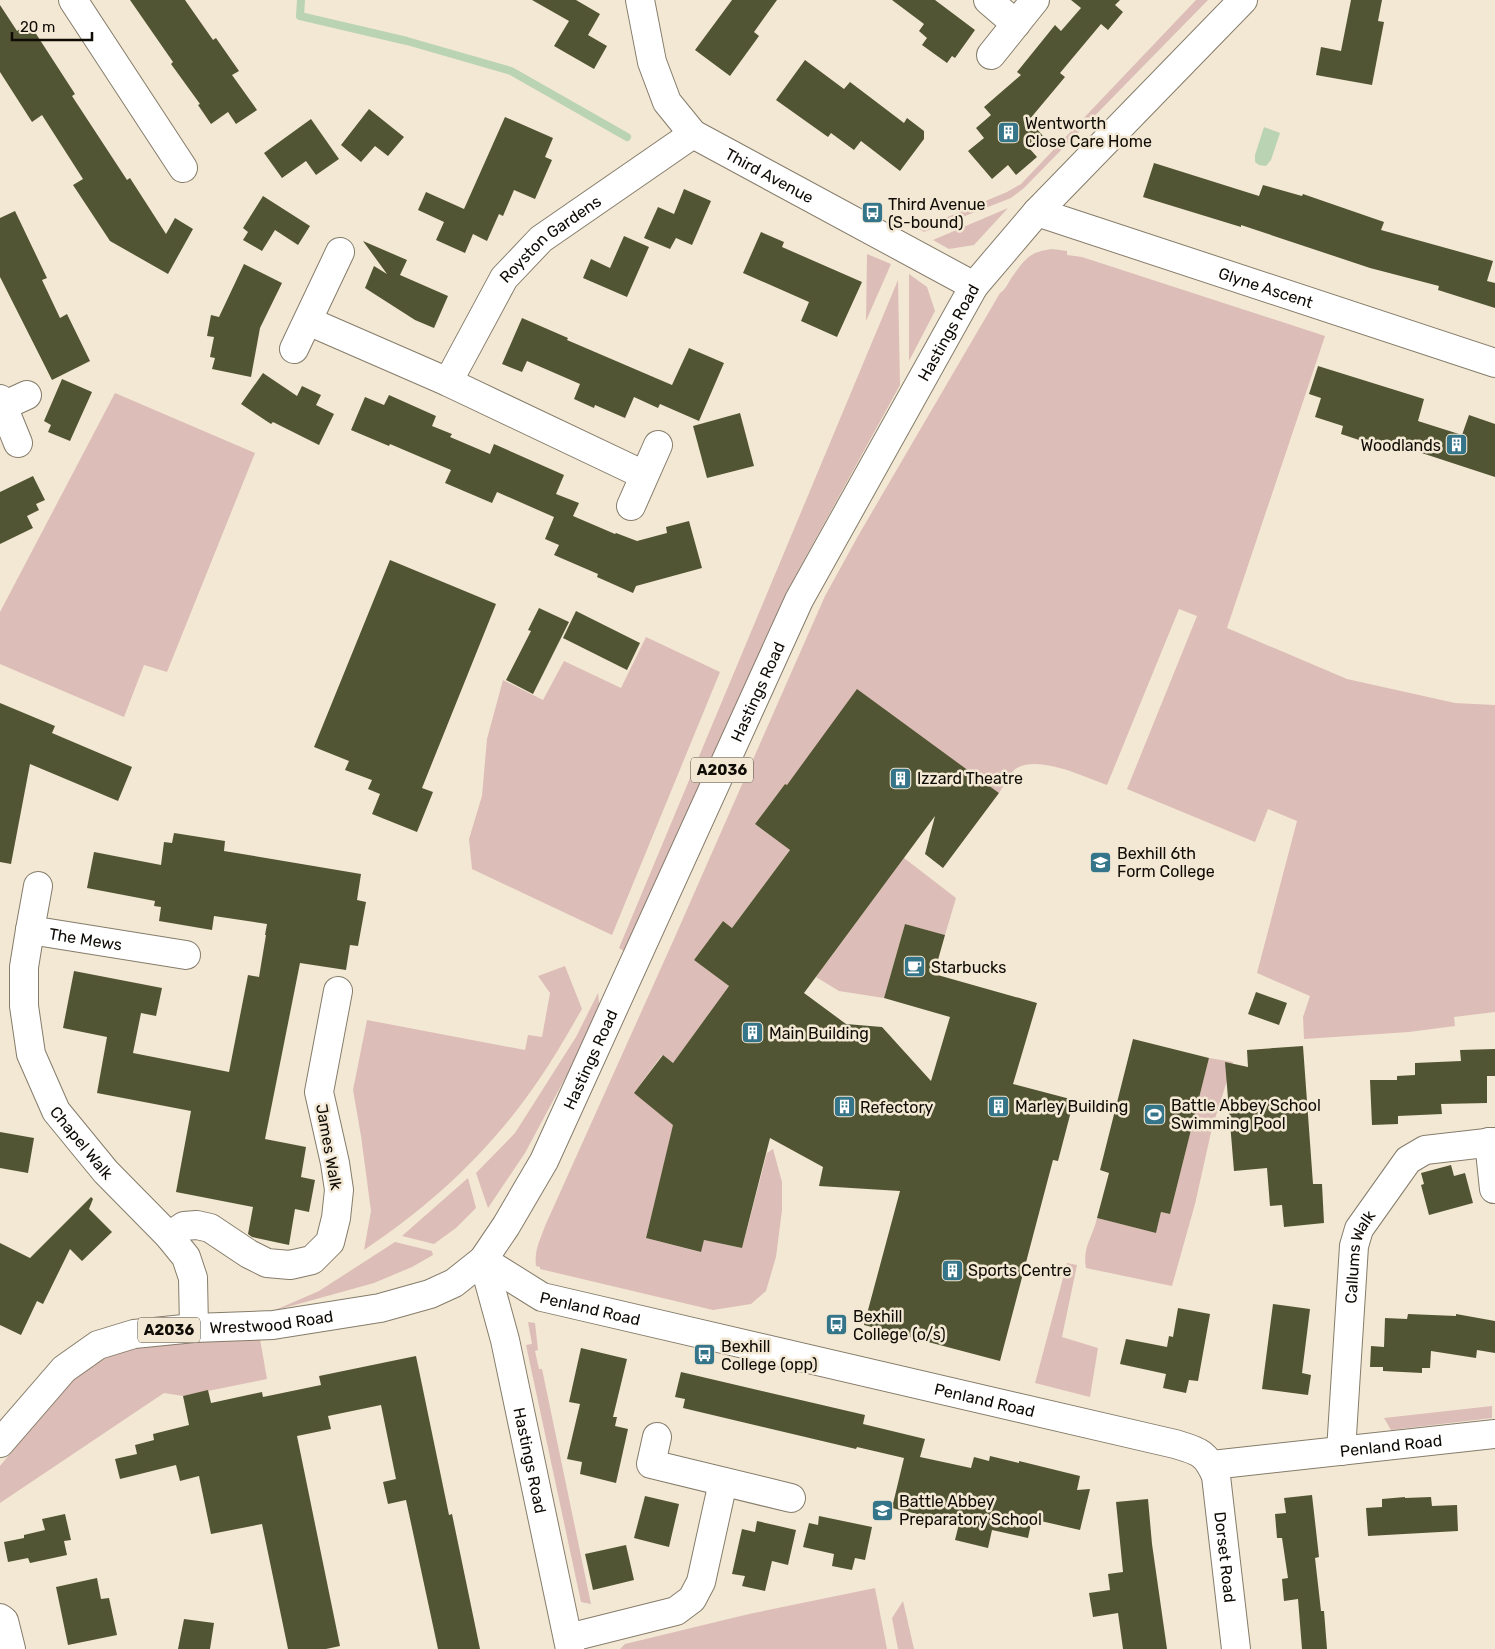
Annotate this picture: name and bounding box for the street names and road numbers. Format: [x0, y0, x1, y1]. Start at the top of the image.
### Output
street label: Third Avenue [722, 144, 817, 207]
street label: Royston Gardens [495, 191, 605, 286]
street label: Glyne Ascent [1216, 263, 1316, 312]
street label: Hastings Road [914, 281, 983, 384]
street label: Hastings Road [726, 639, 788, 745]
road number: A2036 [691, 758, 753, 782]
street label: The Mews [48, 924, 124, 954]
street label: Hastings Road [559, 1006, 621, 1113]
street label: Chapel Walk [46, 1102, 118, 1184]
street label: James Walk [312, 1102, 346, 1192]
street label: Callums Walk [1341, 1206, 1379, 1304]
street label: Penland Road [538, 1287, 642, 1329]
street label: Wrestwood Road [209, 1306, 334, 1337]
road number: A2036 [138, 1318, 200, 1342]
street label: Penland Road [932, 1379, 1037, 1421]
street label: Hastings Road [510, 1406, 551, 1515]
street label: Penland Road [1339, 1430, 1443, 1460]
street label: Dorset Road [1211, 1511, 1240, 1604]

